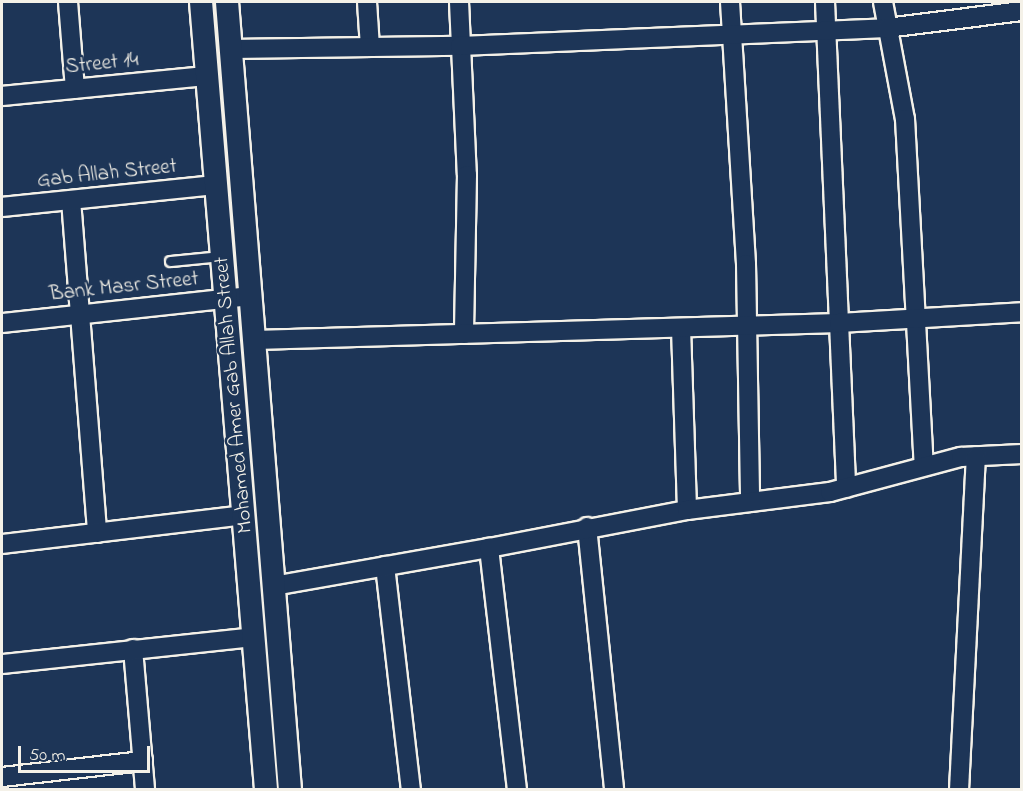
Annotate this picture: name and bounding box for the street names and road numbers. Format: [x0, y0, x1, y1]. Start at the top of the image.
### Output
street label: Street 14 [64, 48, 140, 80]
street label: Gab Allah Street [36, 154, 178, 194]
street label: Mohamed Amer Gab Allah Street [209, 256, 259, 534]
street label: Bank Masr Street [48, 267, 200, 307]

